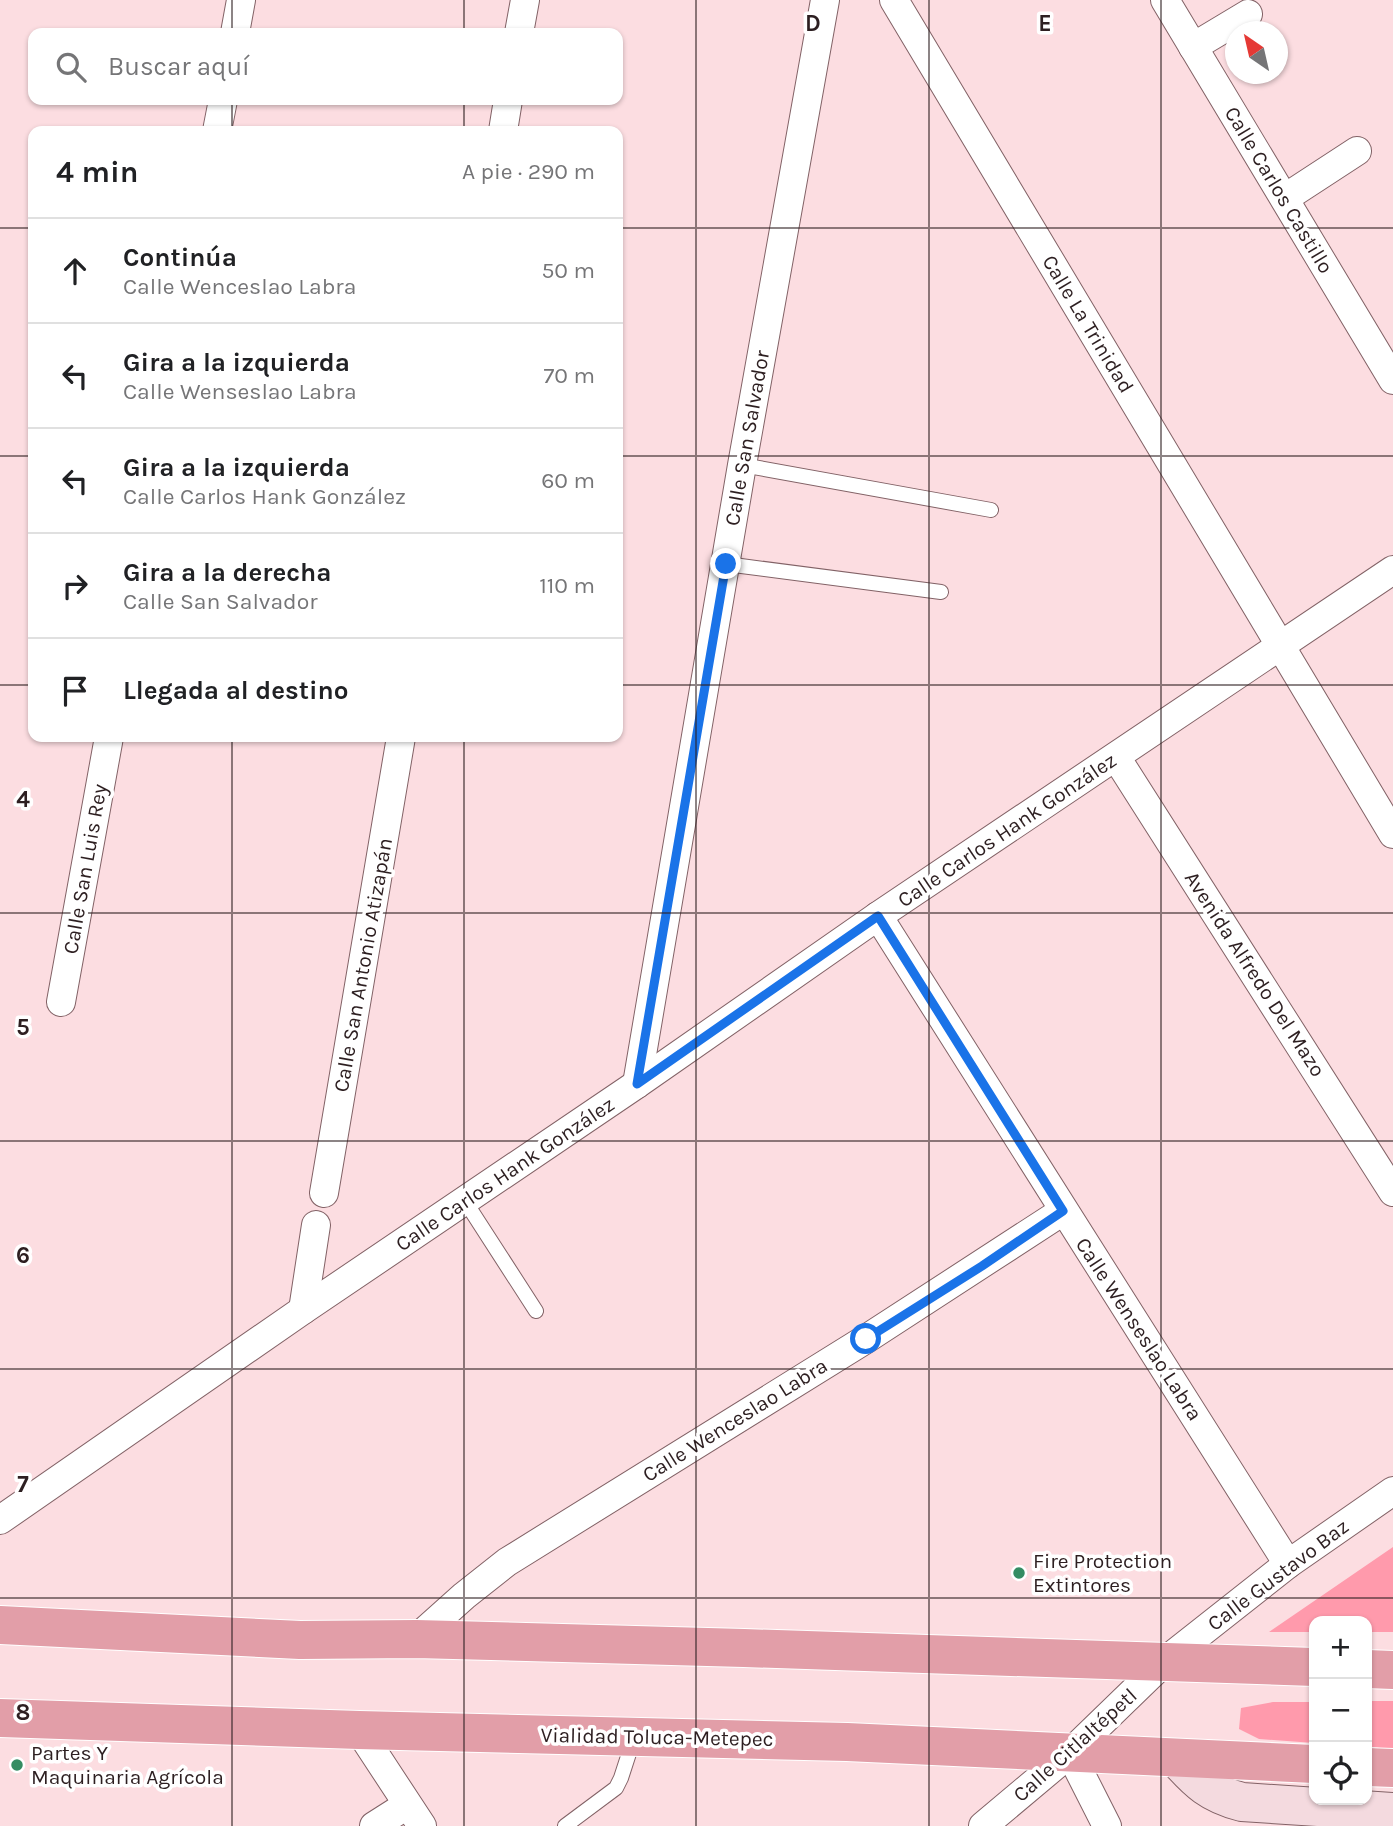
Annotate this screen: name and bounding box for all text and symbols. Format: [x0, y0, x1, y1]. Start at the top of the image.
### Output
text: D [805, 10, 821, 37]
text: E [1038, 10, 1052, 37]
north arrow [1225, 21, 1288, 84]
search box [28, 28, 623, 105]
icon: search [52, 48, 90, 86]
text: Buscar aquí [108, 51, 250, 82]
street label: Calle Carlos Castillo [1220, 102, 1338, 278]
text: 4 min [56, 154, 138, 190]
text: A pie · 290 m [462, 158, 595, 185]
text: Continúa [123, 242, 237, 273]
street label: Calle La Trinidad [1037, 251, 1139, 397]
icon: ahead [56, 252, 94, 290]
text: 50 m [541, 257, 595, 284]
text: Calle Wenceslao Labra [123, 273, 356, 300]
text: Gira a la izquierda [123, 347, 350, 378]
street label: Calle San Salvador [720, 348, 774, 528]
icon: left [56, 357, 94, 395]
text: 70 m [544, 362, 595, 389]
text: Calle Wenseslao Labra [123, 378, 357, 405]
text: Gira a la izquierda [123, 452, 350, 483]
icon: left [56, 462, 94, 500]
text: 60 m [541, 467, 595, 494]
text: Calle Carlos Hank González [123, 483, 406, 510]
route end [710, 548, 741, 579]
text: Gira a la derecha [123, 557, 332, 588]
icon: right [56, 567, 94, 605]
text: 110 m [539, 572, 595, 599]
text: Calle San Salvador [123, 588, 318, 615]
icon: arrive [56, 672, 94, 710]
text: Llegada al destino [123, 675, 349, 706]
street label: Calle Carlos Hank González [893, 748, 1121, 912]
street label: Calle San Luis Rey [58, 782, 112, 956]
text: 4 [16, 786, 30, 813]
street label: Calle San Antonio Atizapán [329, 836, 397, 1094]
street label: Avenida Alfredo Del Mazo [1180, 867, 1330, 1081]
text: 5 [16, 1014, 30, 1041]
street label: Calle Carlos Hank González [391, 1092, 619, 1256]
street label: Calle Wenseslao Labra [1071, 1233, 1207, 1425]
text: 6 [16, 1242, 30, 1269]
route start [850, 1323, 881, 1354]
street label: Calle Wenceslao Labra [638, 1353, 832, 1487]
text: 7 [17, 1471, 29, 1498]
street label: Calle Gustavo Baz [1203, 1514, 1353, 1636]
place label: Fire Protection Extintores [1033, 1549, 1172, 1597]
marker: Fire Protection Extintores [1011, 1565, 1027, 1581]
map controls [1309, 1616, 1372, 1805]
button: + [1309, 1616, 1372, 1679]
button: − [1309, 1679, 1372, 1742]
street label: Calle Citlaltépetl [1008, 1683, 1142, 1807]
text: 8 [16, 1699, 30, 1726]
street label: Vialidad Toluca-Metepec [540, 1723, 774, 1751]
place label: Partes Y Maquinaria Agrícola [31, 1741, 224, 1789]
button: locate [1309, 1742, 1372, 1805]
marker: Partes Y Maquinaria Agrícola [9, 1757, 25, 1773]

